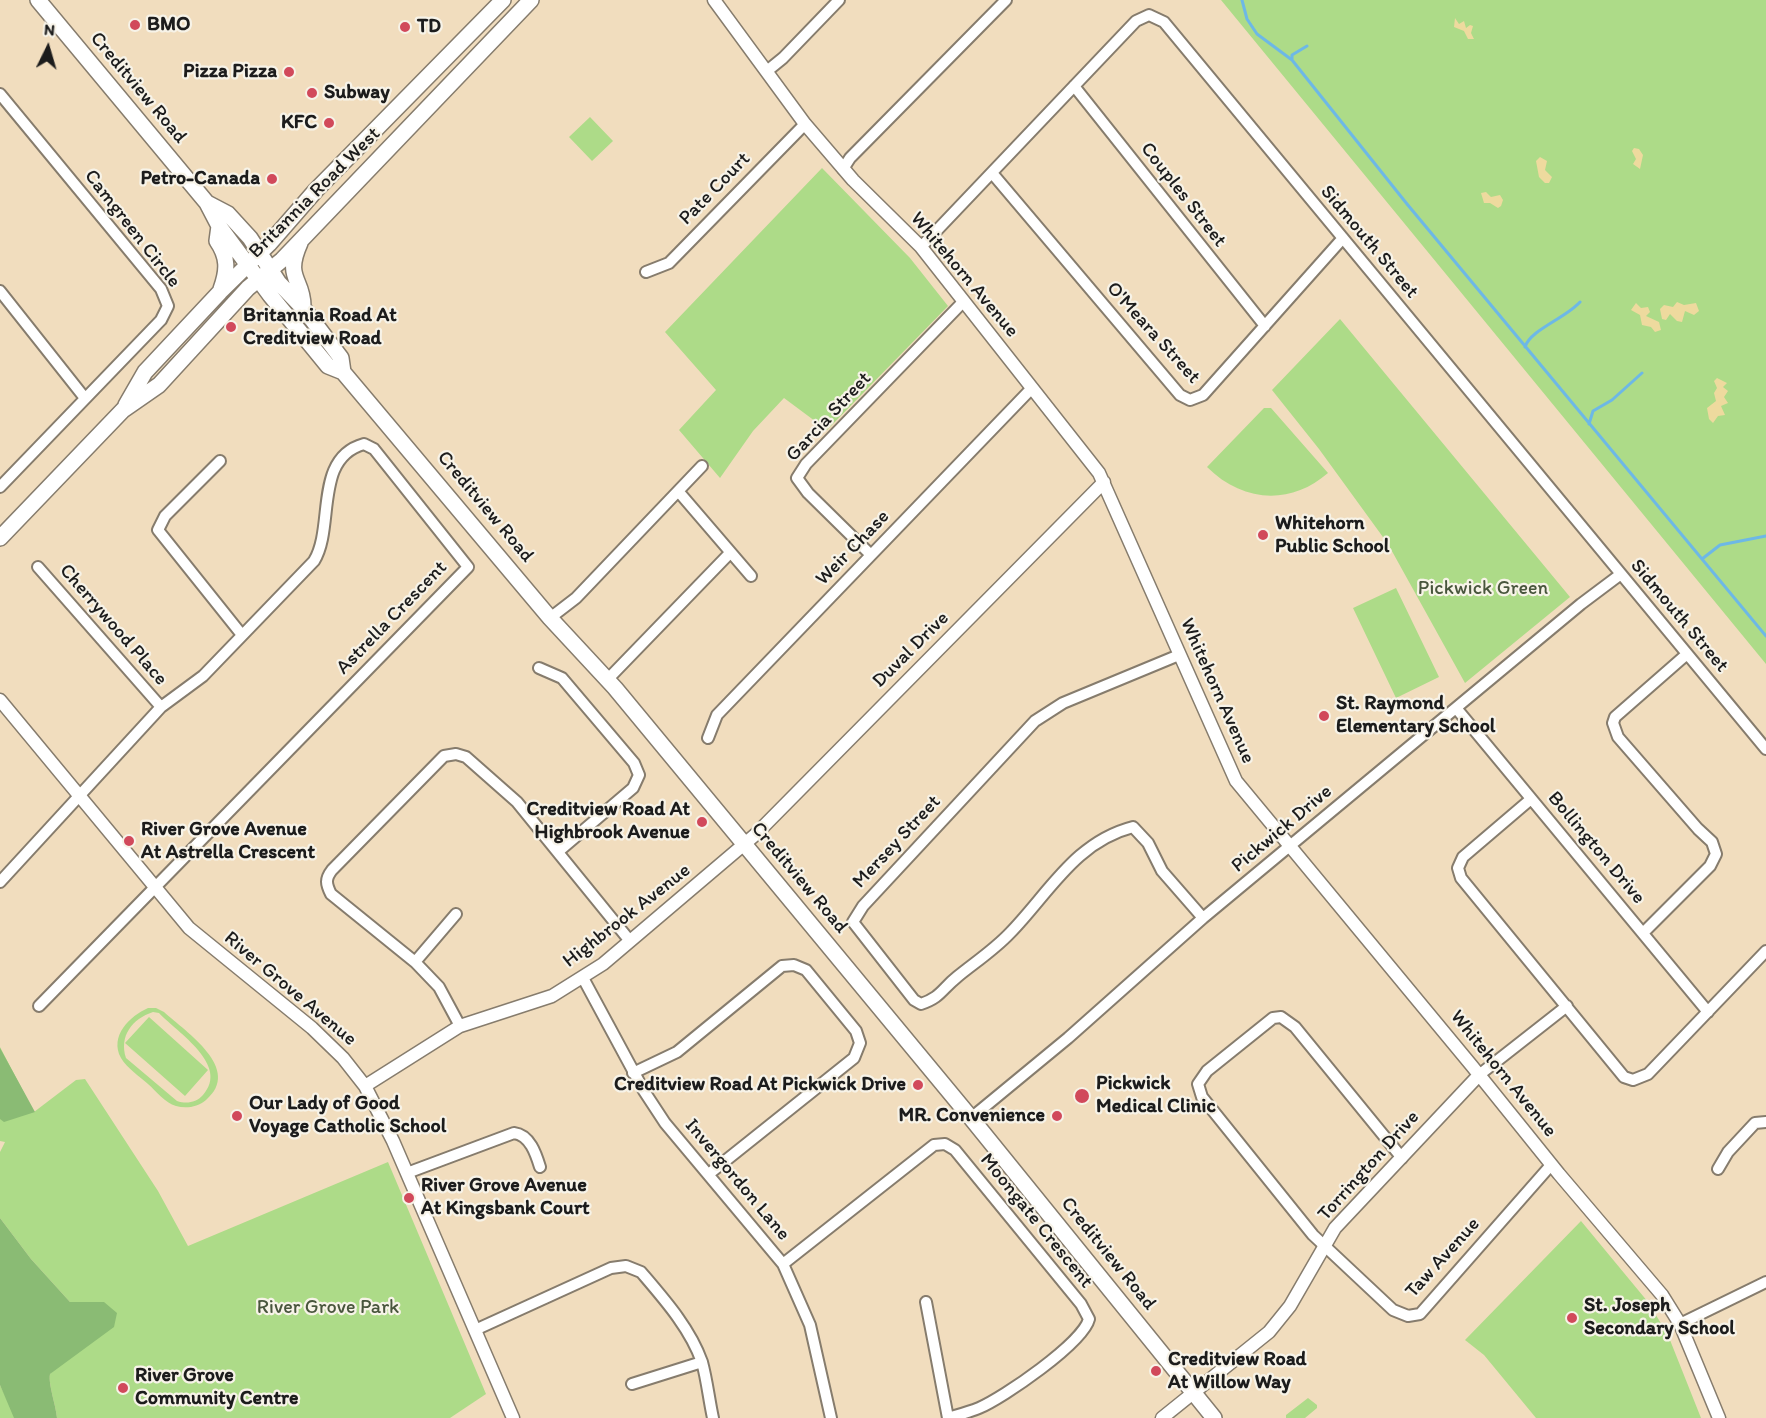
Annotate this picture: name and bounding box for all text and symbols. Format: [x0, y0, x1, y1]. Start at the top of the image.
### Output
place label: BMO [147, 13, 191, 37]
place label: TD [417, 15, 441, 39]
north arrow [18, 18, 78, 78]
marker: BMO [128, 18, 142, 32]
text: N [43, 20, 56, 40]
marker: TD [398, 20, 412, 34]
street label: Creditview Road [84, 27, 192, 149]
place label: Pizza Pizza [183, 60, 277, 84]
marker: Pizza Pizza [282, 65, 296, 79]
place label: Subway [324, 81, 390, 105]
marker: Subway [305, 86, 319, 100]
place label: KFC [281, 111, 317, 135]
marker: KFC [322, 116, 336, 130]
street label: Britannia Road West [244, 122, 386, 264]
street label: Couples Street [1135, 138, 1231, 252]
street label: Pate Court [674, 148, 756, 230]
street label: Camgreen Circle [78, 165, 186, 293]
place label: Petro-Canada [141, 167, 260, 191]
marker: Petro-Canada [265, 172, 279, 186]
street label: Sidmouth Street [1315, 181, 1423, 303]
street label: Whitehorn Avenue [905, 207, 1023, 343]
street label: O'Meara Street [1101, 277, 1205, 389]
place label: Britannia Road At Creditview Road [243, 304, 397, 351]
marker: Britannia Road At Creditview Road [224, 320, 238, 334]
street label: Garcia Street [781, 367, 877, 467]
street label: Creditview Road [431, 446, 539, 568]
street label: Weir Chase [811, 505, 895, 591]
place label: Whitehorn Public School [1275, 512, 1389, 559]
marker: Whitehorn Public School [1256, 528, 1270, 542]
street label: Sidmouth Street [1625, 555, 1733, 677]
street label: Astrella Crescent [332, 556, 452, 680]
street label: Cherrywood Place [54, 559, 172, 691]
park label: Pickwick Green [1418, 577, 1548, 601]
street label: Duval Drive [868, 607, 954, 693]
street label: Whitehorn Avenue [1174, 615, 1260, 767]
place label: St. Raymond Elementary School [1336, 692, 1495, 739]
marker: St. Raymond Elementary School [1317, 709, 1331, 723]
street label: Pickwick Drive [1227, 780, 1337, 878]
street label: Bollington Drive [1542, 787, 1650, 909]
street label: Mersey Street [848, 791, 946, 893]
place label: Creditview Road At Highbrook Avenue [527, 798, 690, 845]
marker: Creditview Road At Highbrook Avenue [695, 815, 709, 829]
street label: Creditview Road [745, 817, 853, 939]
place label: River Grove Avenue At Astrella Crescent [141, 818, 315, 865]
marker: River Grove Avenue At Astrella Crescent [122, 834, 136, 848]
street label: Highbrook Avenue [558, 859, 696, 973]
street label: River Grove Avenue [219, 927, 361, 1051]
street label: Whitehorn Avenue [1444, 1006, 1562, 1142]
place label: Pickwick Medical Clinic [1096, 1072, 1216, 1119]
place label: Creditview Road At Pickwick Drive [614, 1073, 906, 1097]
marker: Creditview Road At Pickwick Drive [911, 1078, 925, 1092]
marker: Pickwick Medical Clinic [1073, 1087, 1091, 1105]
place label: Our Lady of Good Voyage Catholic School [249, 1092, 446, 1139]
place label: MR. Convenience [898, 1104, 1045, 1128]
street label: Torrington Drive [1313, 1106, 1425, 1226]
marker: Our Lady of Good Voyage Catholic School [230, 1109, 244, 1123]
marker: MR. Convenience [1050, 1109, 1064, 1123]
street label: Invergordon Lane [679, 1114, 795, 1246]
street label: Moongate Crescent [974, 1149, 1098, 1293]
place label: River Grove Avenue At Kingsbank Court [421, 1174, 589, 1221]
marker: River Grove Avenue At Kingsbank Court [402, 1191, 416, 1205]
street label: Creditview Road [1055, 1193, 1161, 1315]
street label: Taw Avenue [1401, 1213, 1485, 1303]
place label: St. Joseph Secondary School [1584, 1294, 1735, 1341]
park label: River Grove Park [257, 1296, 399, 1320]
marker: St. Joseph Secondary School [1565, 1311, 1579, 1325]
place label: Creditview Road At Willow Way [1168, 1348, 1307, 1395]
place label: River Grove Community Centre [135, 1364, 298, 1411]
marker: Creditview Road At Willow Way [1149, 1364, 1163, 1378]
marker: River Grove Community Centre [116, 1381, 130, 1395]

